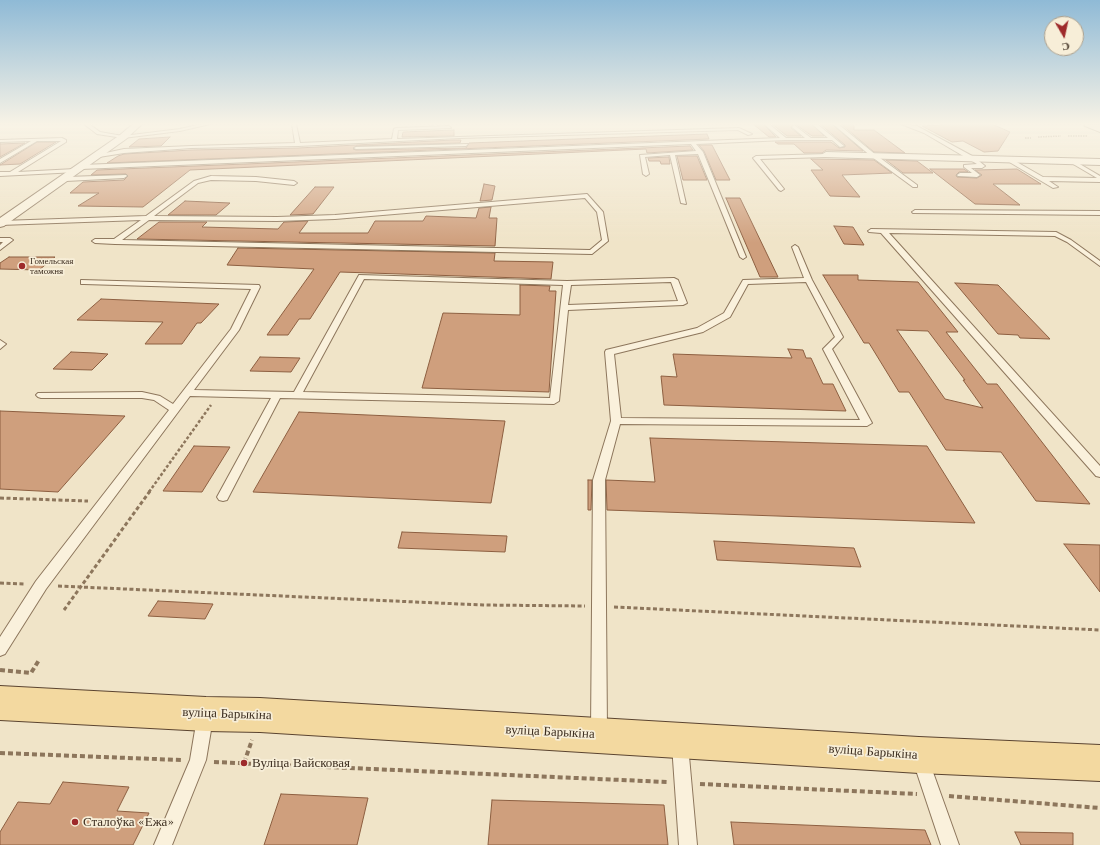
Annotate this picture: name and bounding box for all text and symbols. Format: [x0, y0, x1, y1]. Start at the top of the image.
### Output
north arrow [1044, 16, 1084, 56]
text: С [1061, 39, 1071, 54]
place label: Гомельская таможня [30, 256, 73, 277]
marker: Гомельская таможня [17, 261, 27, 271]
street label: вуліца Барыкіна [182, 705, 272, 723]
street label: вуліца Барыкіна [505, 722, 595, 742]
street label: вуліца Барыкіна [828, 741, 918, 763]
place label: Вуліца Вайсковая [252, 755, 350, 771]
marker: Вуліца Вайсковая [239, 758, 249, 768]
place label: Сталоўка «Ежа» [83, 814, 174, 830]
marker: Сталоўка «Ежа» [70, 817, 80, 827]

